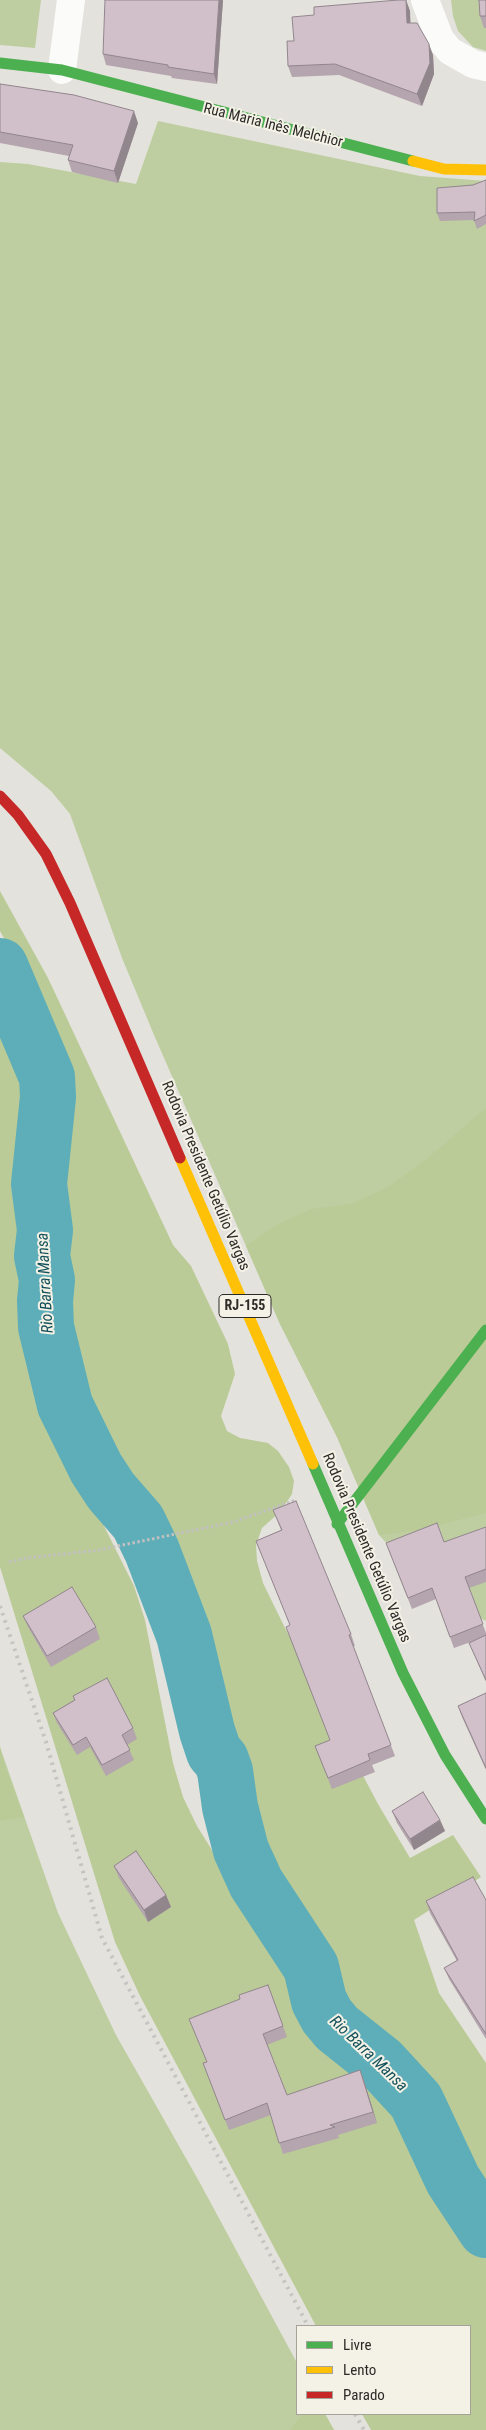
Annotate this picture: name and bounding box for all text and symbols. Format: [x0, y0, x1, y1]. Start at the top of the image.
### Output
street label: Rua Maria Inês Melchior [202, 100, 344, 152]
street label: Rodovia Presidente Getúlio Vargas [157, 1079, 253, 1273]
water label: Rio Barra Mansa [34, 1232, 58, 1334]
road number: RJ-155 [219, 1294, 271, 1318]
street label: Rodovia Presidente Getúlio Vargas [318, 1451, 414, 1645]
water label: Rio Barra Mansa [325, 2012, 411, 2096]
legend [296, 2325, 471, 2415]
text: Livre [343, 2336, 371, 2354]
text: Lento [343, 2361, 376, 2379]
text: Parado [343, 2386, 385, 2404]

